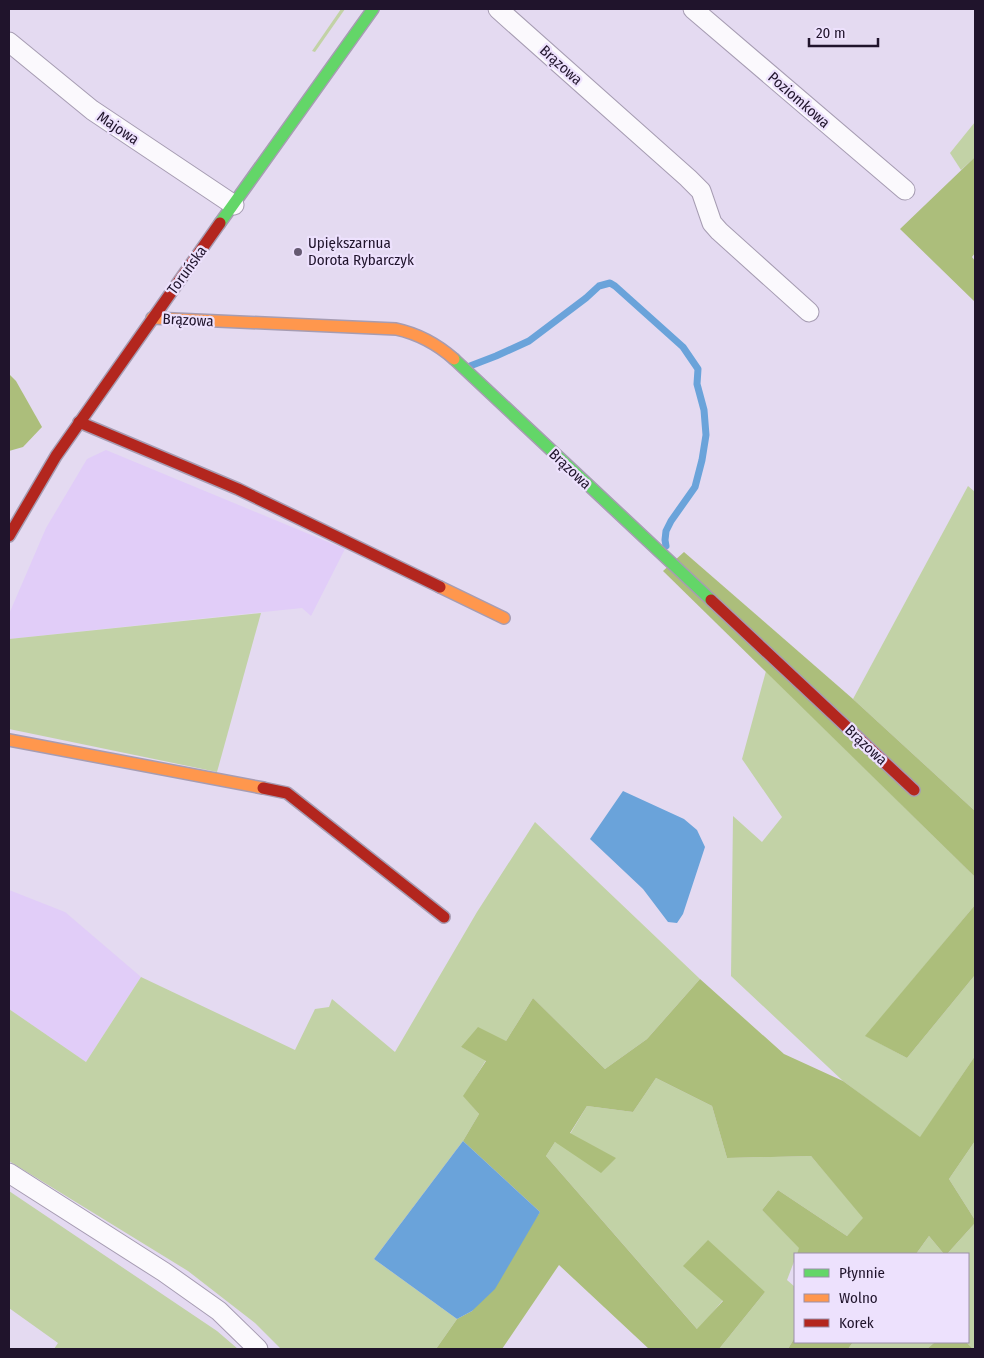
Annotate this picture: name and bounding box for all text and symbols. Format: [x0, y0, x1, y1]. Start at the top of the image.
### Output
scale bar [809, 15, 878, 47]
text: 20 m [816, 24, 846, 42]
street label: Brązowa [536, 41, 586, 89]
street label: Poziomkowa [764, 68, 834, 132]
street label: Majowa [94, 108, 142, 148]
place label: Upiększarnua Dorota Rybarczyk [308, 234, 414, 269]
street label: Toruńska [163, 242, 211, 298]
marker: Upiększarnua Dorota Rybarczyk [292, 246, 304, 258]
street label: Brązowa [162, 310, 214, 330]
street label: Brązowa [545, 445, 595, 493]
street label: Brązowa [841, 721, 891, 769]
legend [794, 1253, 969, 1343]
text: Płynnie [839, 1264, 885, 1282]
text: Wolno [839, 1289, 878, 1307]
text: Korek [839, 1314, 874, 1332]

